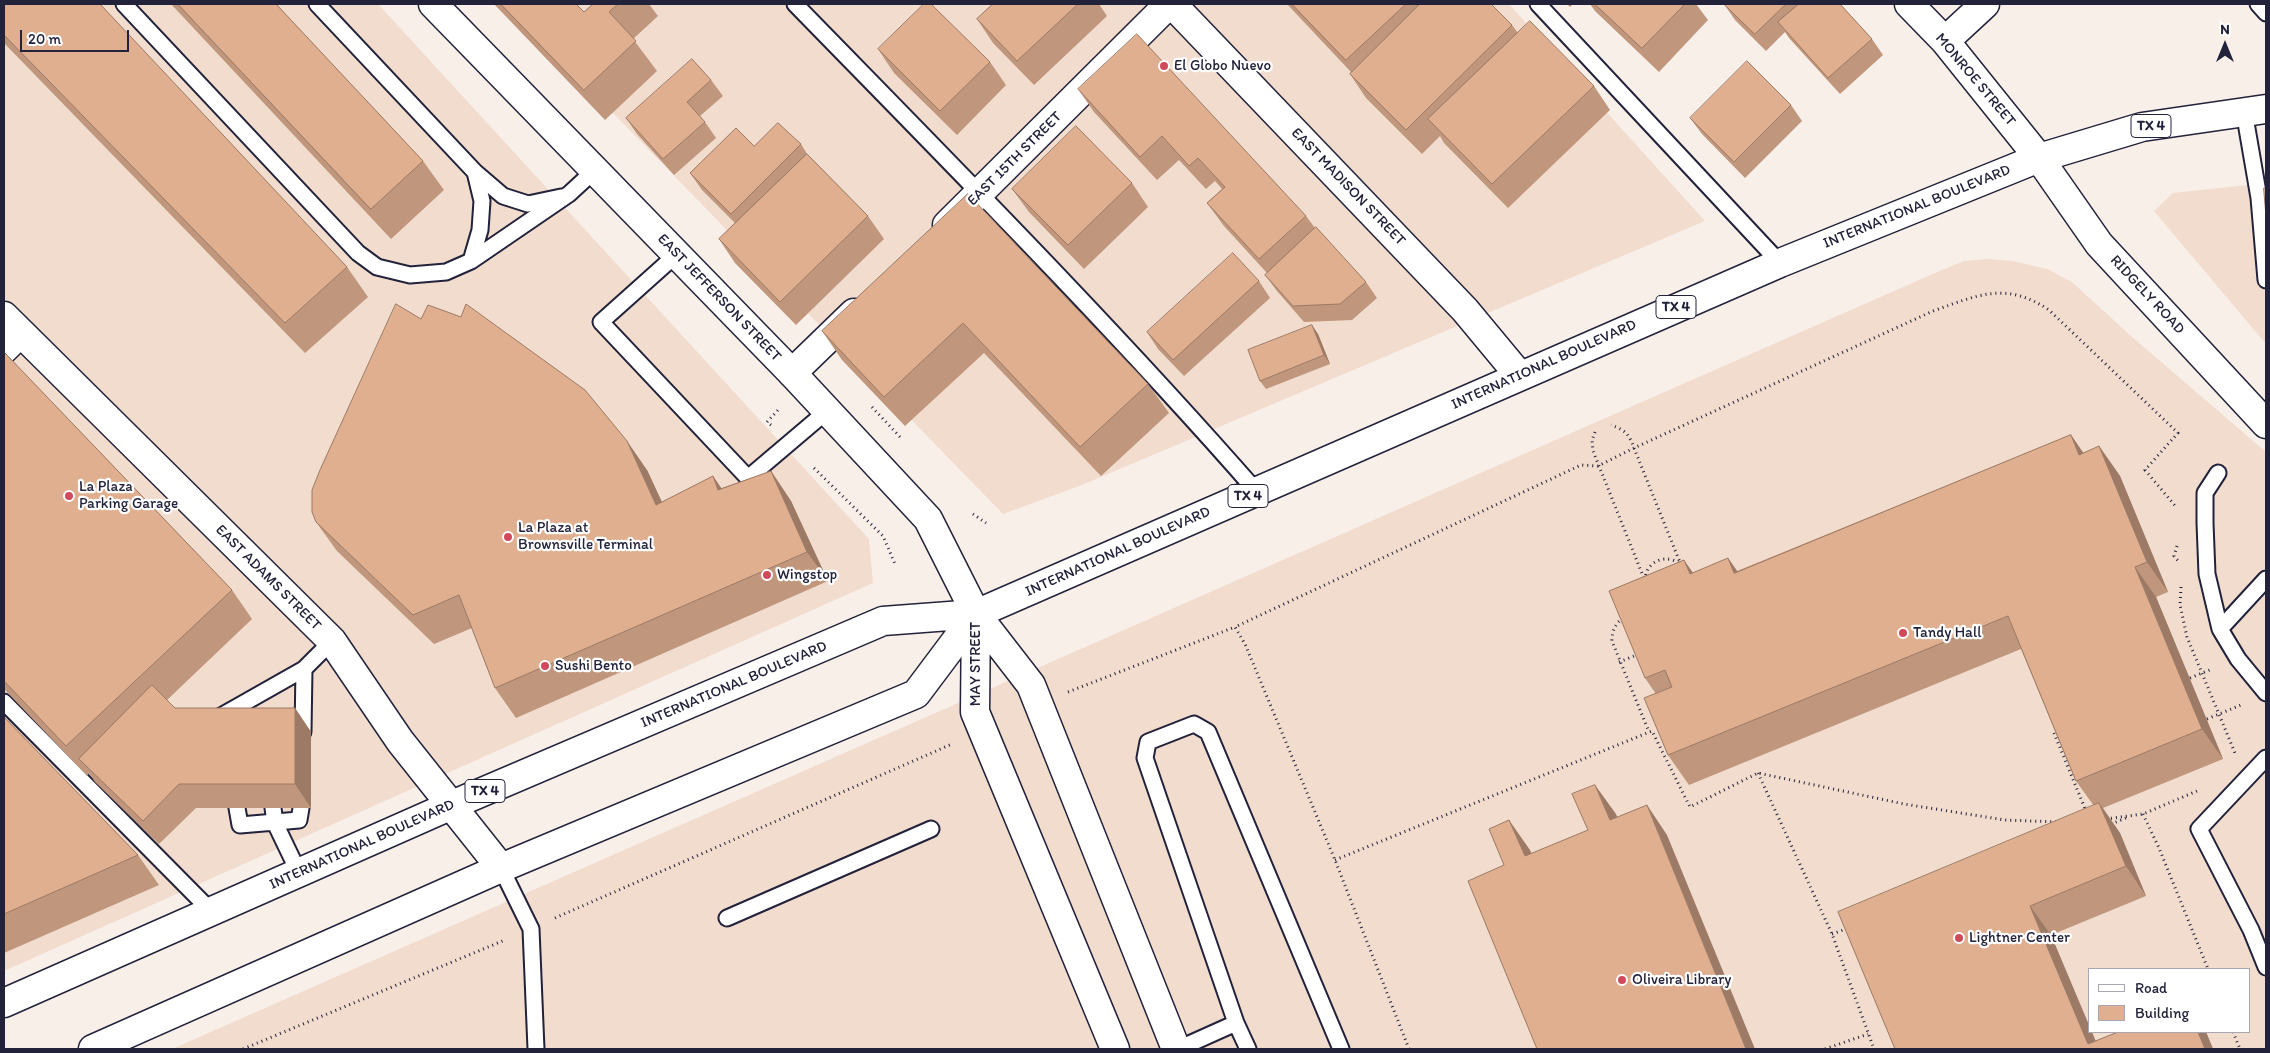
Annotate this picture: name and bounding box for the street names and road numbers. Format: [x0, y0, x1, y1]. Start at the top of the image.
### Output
street label: MONROE STREET [1931, 30, 2019, 130]
street label: EAST 15TH STREET [964, 108, 1066, 210]
road number: TX 4 [2131, 114, 2171, 138]
street label: EAST MADISON STREET [1287, 124, 1409, 250]
street label: INTERNATIONAL BOULEVARD [1821, 161, 2013, 253]
street label: EAST JEFFERSON STREET [653, 230, 785, 366]
street label: RIDGELY ROAD [2106, 252, 2188, 338]
road number: TX 4 [1656, 296, 1696, 318]
street label: INTERNATIONAL BOULEVARD [1449, 316, 1639, 414]
road number: TX 4 [1228, 484, 1268, 508]
street label: INTERNATIONAL BOULEVARD [1023, 503, 1213, 601]
street label: EAST ADAMS STREET [211, 521, 325, 635]
street label: MAY STREET [967, 622, 985, 706]
street label: INTERNATIONAL BOULEVARD [638, 638, 830, 732]
road number: TX 4 [465, 779, 505, 802]
street label: INTERNATIONAL BOULEVARD [267, 796, 457, 894]

